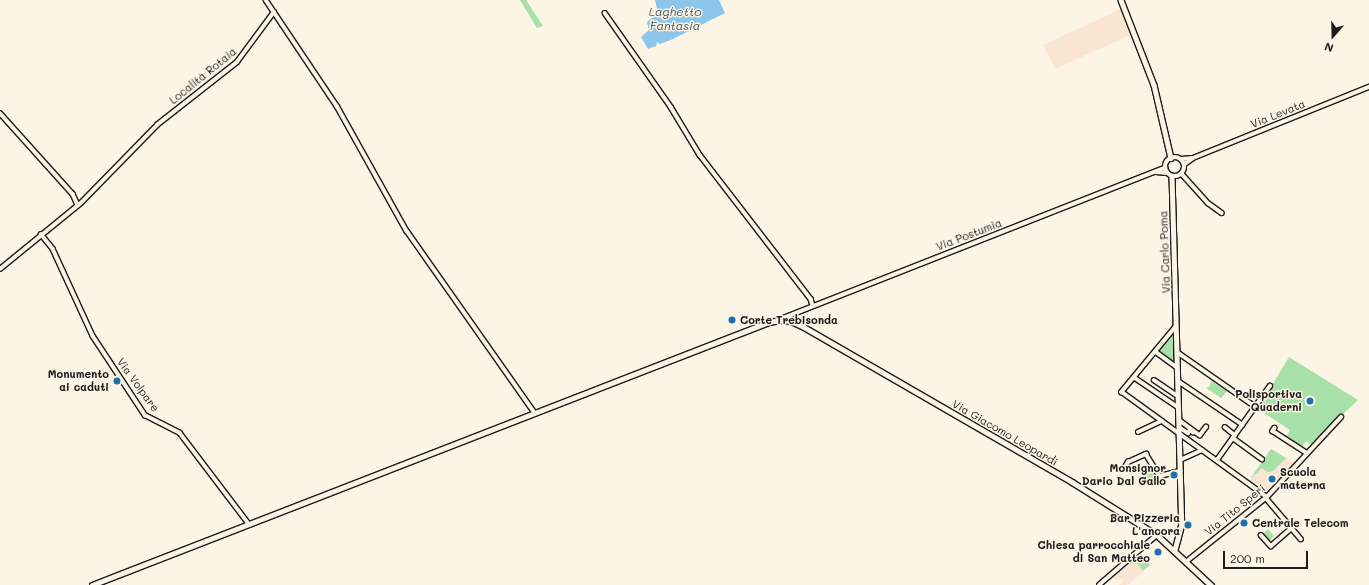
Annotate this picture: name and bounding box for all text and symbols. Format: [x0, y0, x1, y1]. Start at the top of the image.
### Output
water label: Laghetto Fantasia [649, 5, 701, 33]
north arrow [1313, 16, 1353, 56]
text: N [1322, 39, 1335, 56]
street label: Località Rotaia [167, 45, 239, 107]
street label: Via Levata [1249, 97, 1307, 131]
street label: Via Carlo Poma [1157, 210, 1173, 294]
street label: Via Postumia [934, 216, 1004, 254]
place label: Corte Trebisonda [740, 313, 838, 327]
marker: Corte Trebisonda [727, 315, 737, 325]
street label: Via Volpare [114, 356, 162, 414]
place label: Monumento ai caduti [48, 368, 109, 394]
marker: Monumento ai caduti [112, 376, 122, 386]
place label: Polisportiva Quaderni [1235, 388, 1302, 414]
marker: Polisportiva Quaderni [1305, 396, 1315, 406]
street label: Via Giacomo Leopardi [950, 397, 1060, 469]
place label: Monsignor Dario Dal Gallo [1082, 462, 1166, 488]
place label: Scuola materna [1280, 466, 1326, 492]
marker: Monsignor Dario Dal Gallo [1169, 470, 1179, 480]
marker: Scuola materna [1267, 474, 1277, 484]
street label: Via Tito Speri [1202, 482, 1268, 538]
place label: Bar Pizzeria L'ancora [1110, 512, 1180, 538]
place label: Centrale Telecom [1252, 516, 1348, 530]
marker: Centrale Telecom [1239, 518, 1249, 528]
marker: Bar Pizzeria L'ancora [1183, 520, 1193, 530]
place label: Chiesa parrocchiale di San Matteo [1038, 539, 1150, 565]
scale bar [1225, 543, 1310, 569]
marker: Chiesa parrocchiale di San Matteo [1153, 547, 1163, 557]
text: 200 m [1230, 550, 1265, 566]

